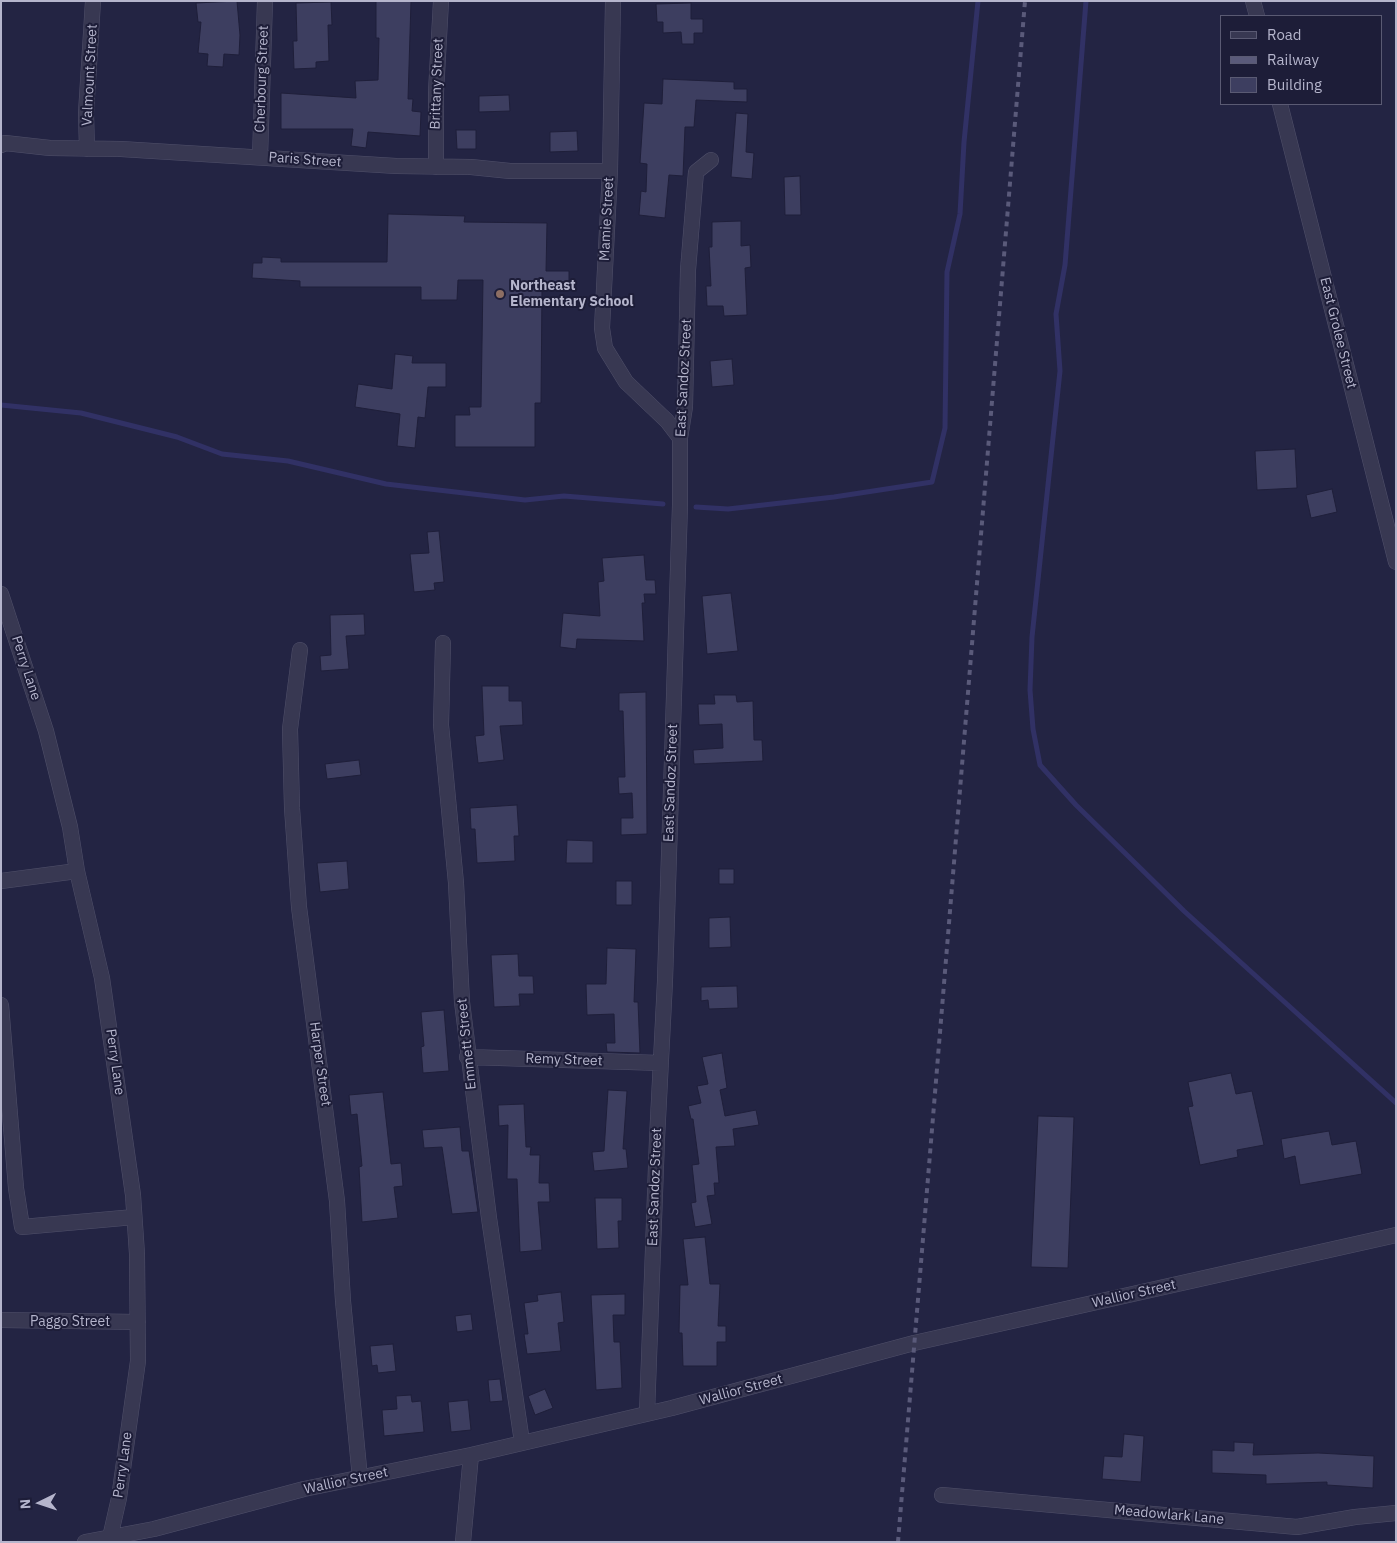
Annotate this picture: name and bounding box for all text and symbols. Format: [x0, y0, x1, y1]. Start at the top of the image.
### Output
legend [1220, 15, 1382, 105]
street label: Valmount Street [79, 24, 101, 126]
street label: Cherbourg Street [252, 25, 272, 133]
text: Road [1267, 25, 1302, 44]
street label: Brittany Street [427, 38, 447, 130]
text: Railway [1267, 50, 1319, 69]
text: Building [1267, 75, 1322, 94]
street label: Paris Street [268, 149, 342, 171]
street label: Mamie Street [596, 177, 618, 261]
street label: East Grolee Street [1316, 276, 1360, 390]
place label: Northeast Elementary School [510, 278, 634, 310]
marker: Northeast Elementary School [494, 288, 506, 300]
street label: East Sandoz Street [673, 319, 695, 437]
street label: Perry Lane [8, 634, 44, 702]
street label: East Sandoz Street [661, 724, 681, 842]
street label: Emmett Street [454, 998, 480, 1090]
street label: Harper Street [306, 1021, 334, 1107]
street label: Perry Lane [102, 1028, 128, 1096]
street label: Remy Street [525, 1050, 603, 1070]
street label: East Sandoz Street [645, 1128, 665, 1246]
street label: Wallior Street [1090, 1276, 1178, 1312]
street label: Paggo Street [30, 1314, 110, 1330]
street label: Wallior Street [698, 1371, 784, 1409]
street label: Perry Lane [110, 1431, 136, 1499]
street label: Wallior Street [302, 1464, 390, 1498]
north arrow [15, 1478, 65, 1528]
text: N [16, 1498, 34, 1510]
street label: Meadowlark Lane [1113, 1502, 1225, 1528]

